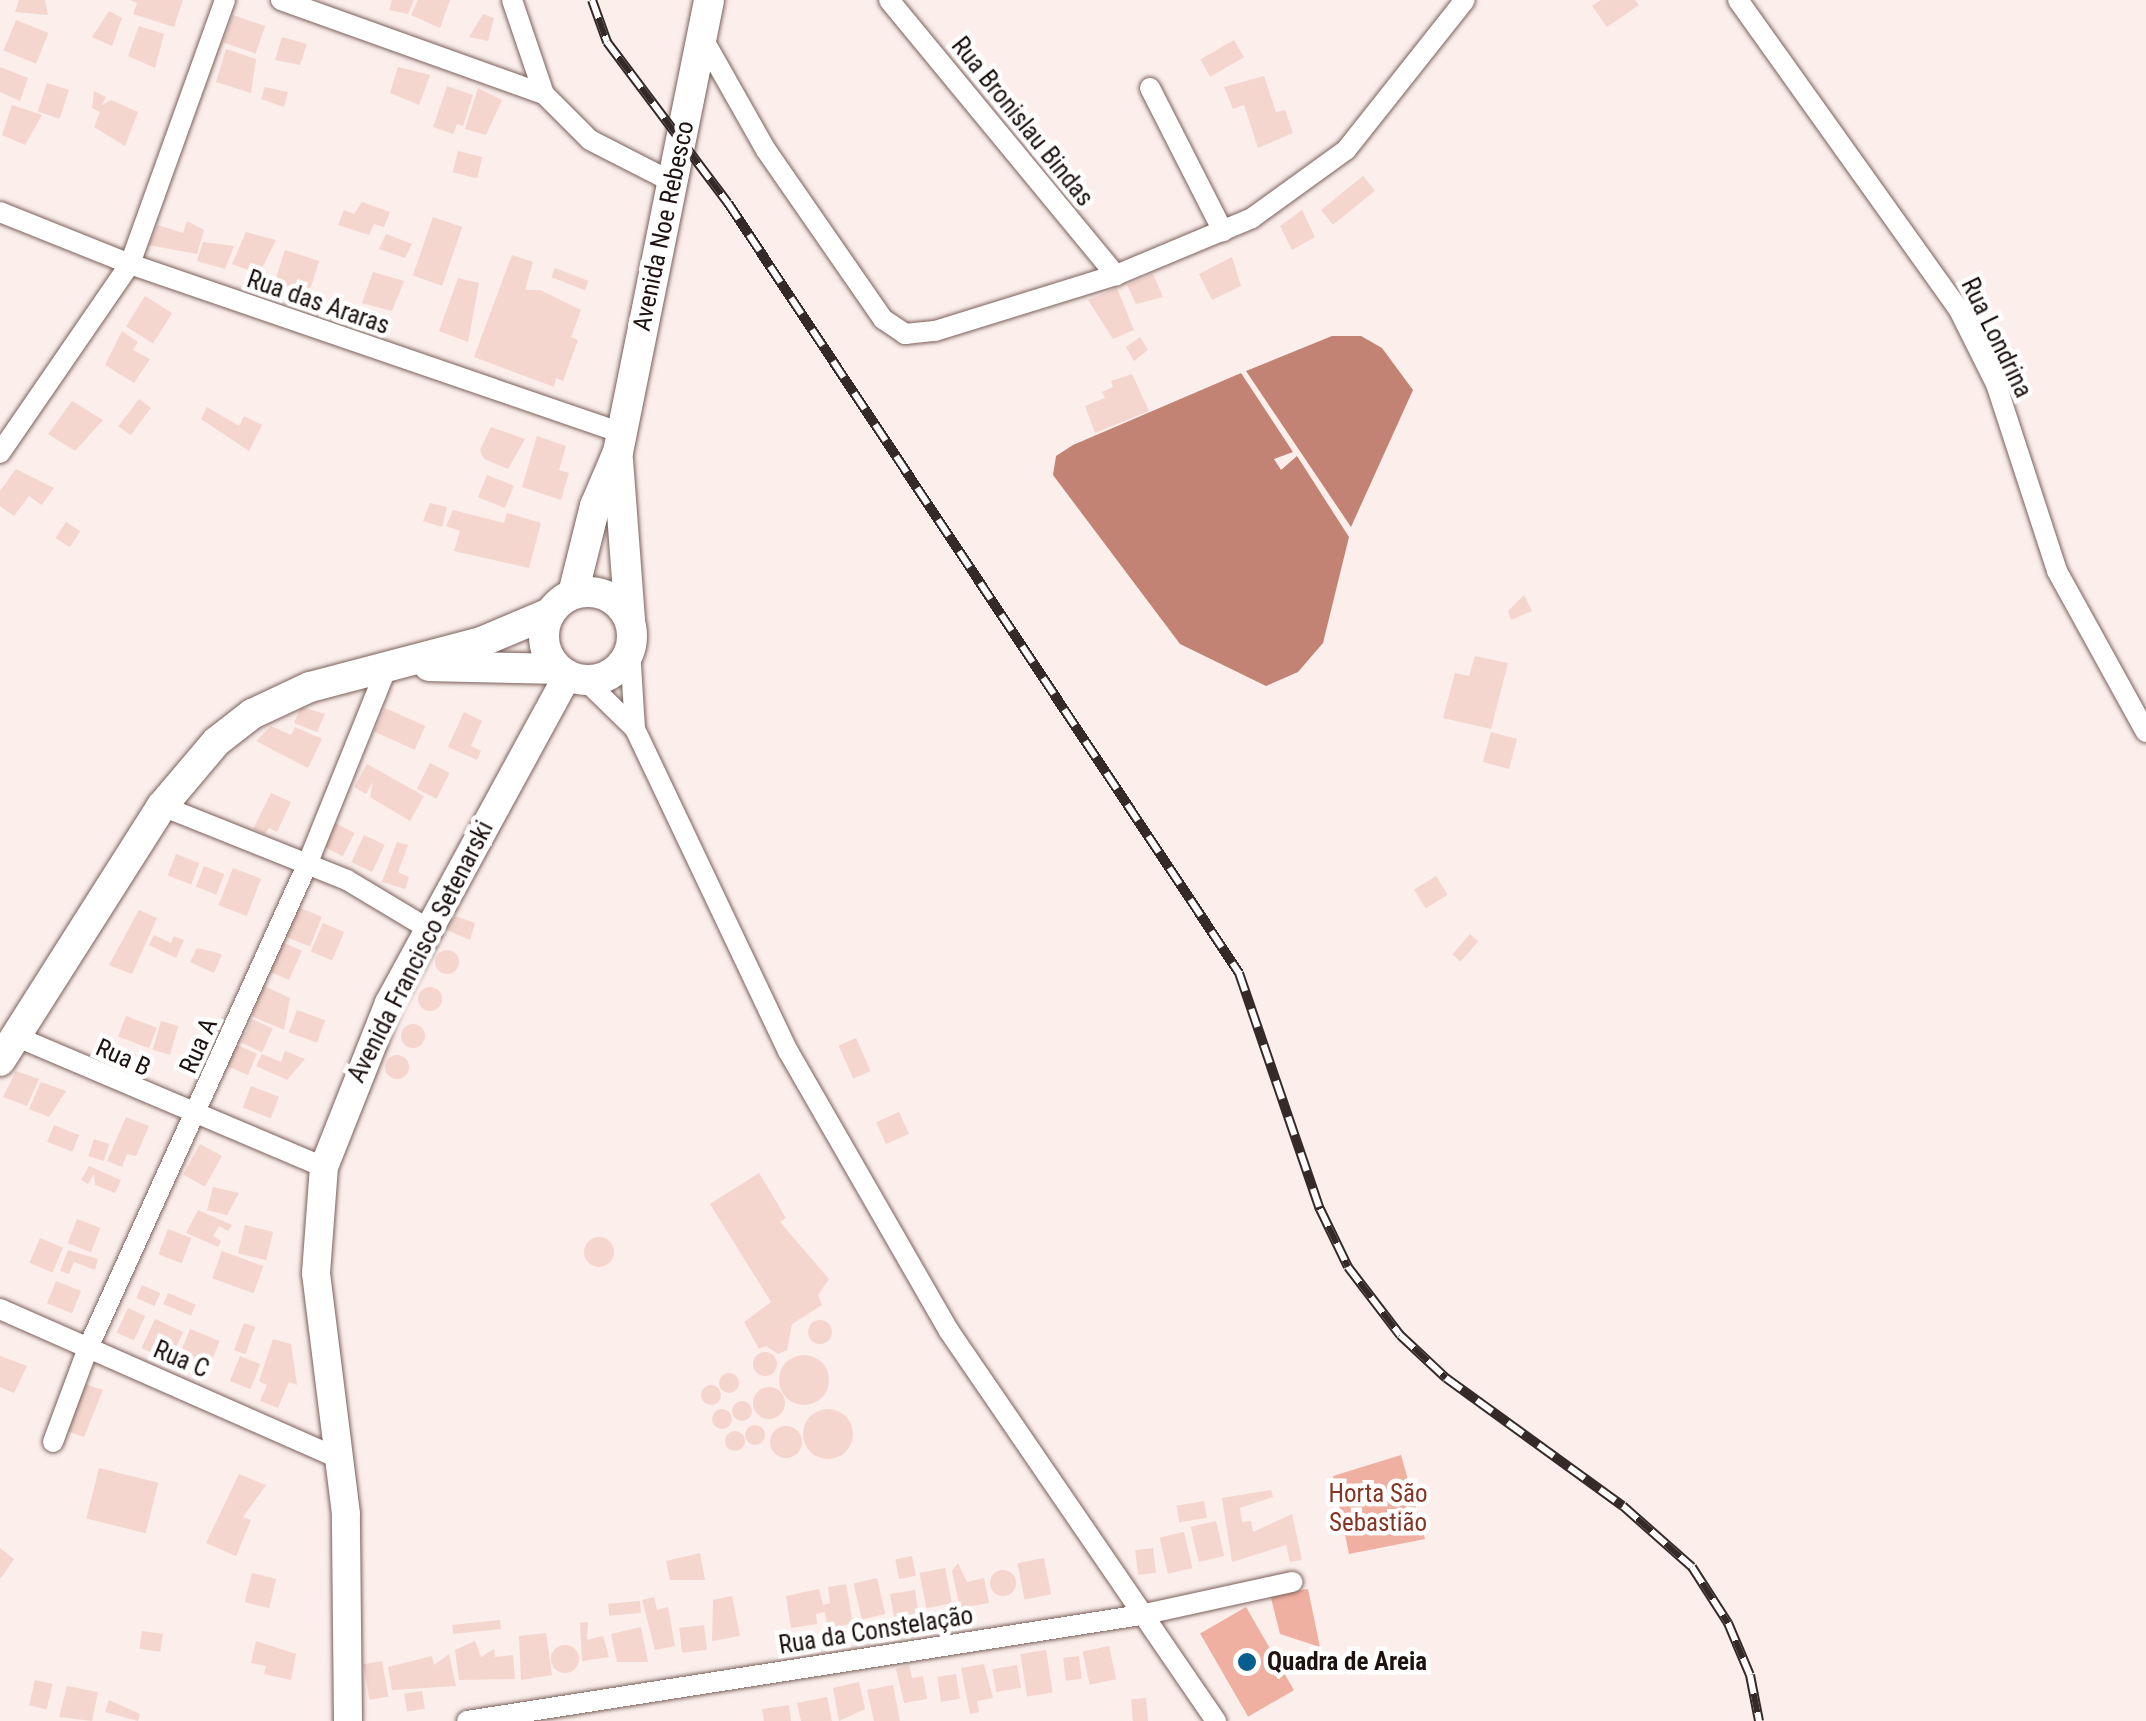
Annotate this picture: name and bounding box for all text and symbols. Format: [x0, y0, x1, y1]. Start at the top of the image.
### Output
street label: Rua Bronislau Bindas [945, 31, 1099, 213]
street label: Avenida Noe Rebesco [627, 118, 701, 334]
street label: Rua das Araras [243, 265, 393, 341]
street label: Rua Londrina [1954, 273, 2038, 403]
street label: Avenida Francisco Setenarski [342, 816, 500, 1088]
street label: Rua A [174, 1014, 224, 1078]
street label: Rua B [91, 1033, 155, 1083]
street label: Rua C [149, 1335, 213, 1385]
park label: Horta São Sebastião [1329, 1480, 1427, 1539]
street label: Rua da Constelação [777, 1601, 975, 1661]
place label: Quadra de Areia [1267, 1647, 1427, 1677]
marker: Quadra de Areia [1236, 1651, 1258, 1673]

